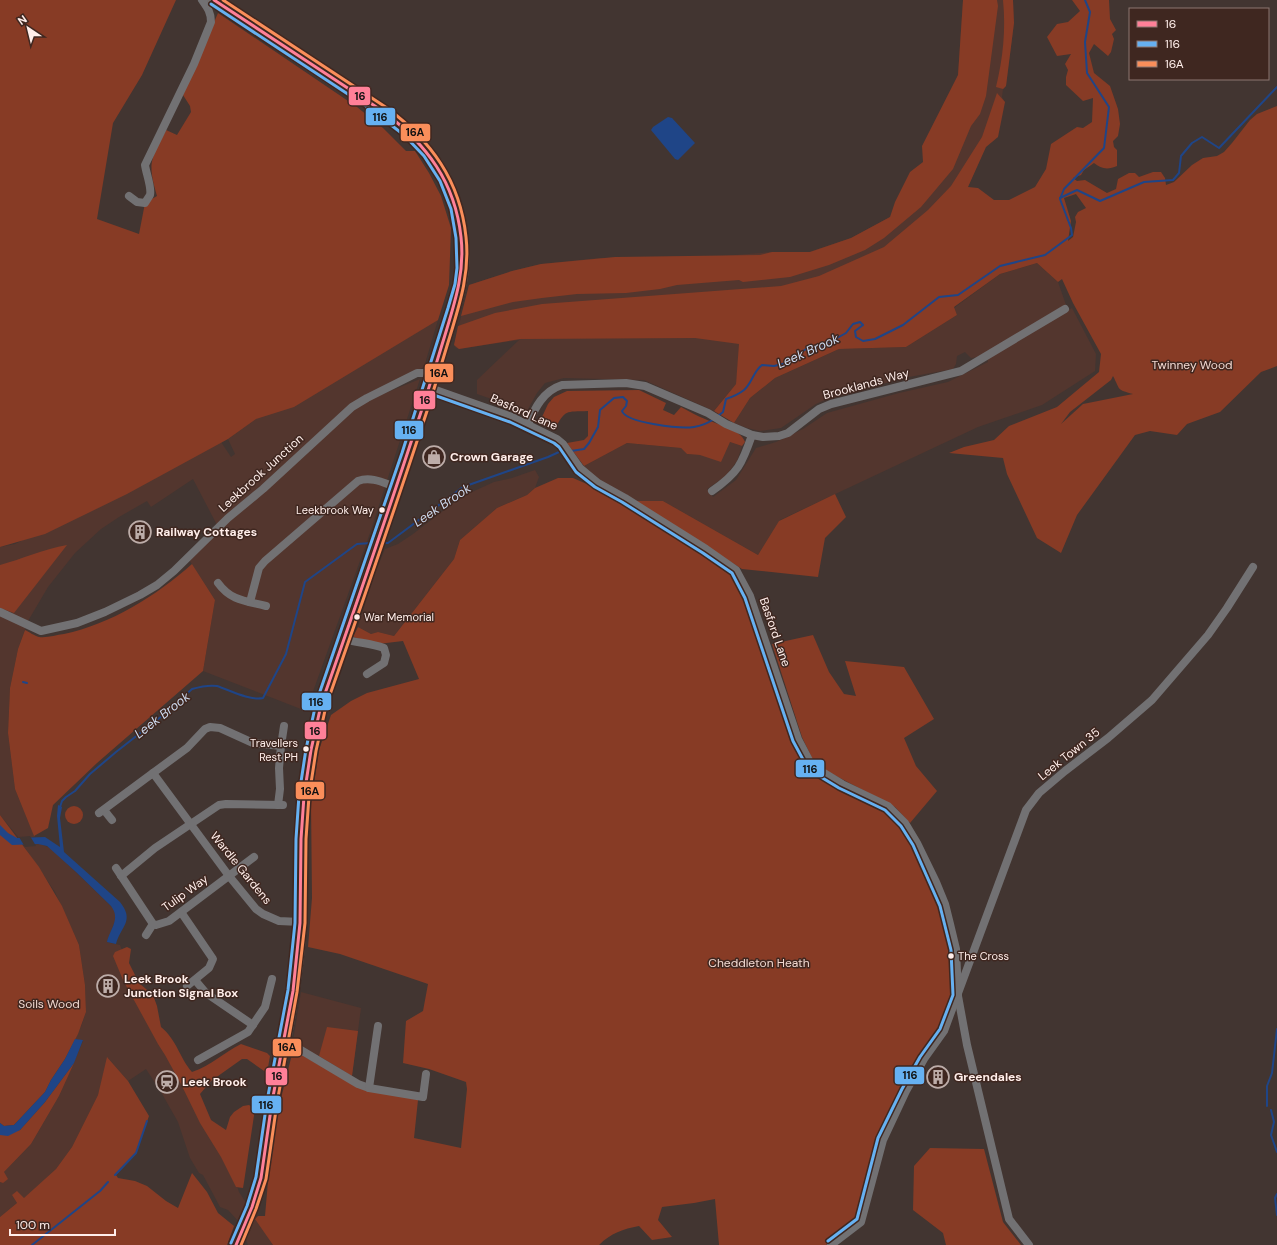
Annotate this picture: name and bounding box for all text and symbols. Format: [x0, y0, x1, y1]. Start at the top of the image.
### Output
north arrow [8, 8, 48, 48]
legend [1129, 8, 1269, 80]
text: N [15, 12, 30, 28]
text: 16 [1165, 16, 1176, 32]
text: 116 [1165, 36, 1180, 52]
text: 16A [1165, 56, 1184, 72]
line badge: 16 [348, 86, 371, 106]
text: 16 [355, 89, 366, 103]
line badge: 116 [365, 107, 396, 126]
text: 116 [373, 110, 388, 124]
line badge: 16A [400, 123, 431, 142]
text: 16A [406, 125, 424, 139]
water label: Leek Brook [774, 330, 842, 372]
park label: Twinney Wood [1151, 357, 1233, 373]
line badge: 16A [424, 363, 454, 383]
street label: Brooklands Way [821, 365, 911, 403]
text: 16A [430, 366, 448, 380]
line badge: 16 [413, 390, 436, 410]
street label: Basford Lane [488, 390, 560, 434]
text: 16 [420, 393, 431, 407]
line badge: 116 [394, 420, 424, 440]
text: 116 [402, 423, 417, 437]
street label: Leekbrook Junction [215, 431, 307, 515]
shop icon: Crown Garage [421, 444, 447, 470]
place label: Crown Garage [450, 449, 533, 465]
water label: Leek Brook [410, 479, 475, 531]
place label: Leekbrook Way [296, 503, 374, 517]
marker: Leekbrook Way [377, 505, 387, 515]
building icon: Railway Cottages [127, 519, 153, 545]
place label: Railway Cottages [156, 524, 257, 540]
street label: Basford Lane [756, 595, 794, 669]
place label: War Memorial [364, 610, 434, 624]
marker: War Memorial [352, 612, 362, 622]
water label: Leek Brook [131, 688, 194, 742]
line badge: 116 [301, 692, 332, 711]
text: 116 [309, 695, 324, 709]
line badge: 16 [304, 721, 327, 740]
text: 16 [310, 724, 321, 738]
street label: Leek Town 35 [1035, 724, 1103, 784]
place label: Travellers Rest PH [250, 736, 298, 764]
marker: Travellers Rest PH [301, 744, 311, 754]
line badge: 116 [795, 759, 825, 778]
text: 116 [803, 762, 818, 776]
line badge: 16A [295, 781, 325, 800]
text: 16A [301, 784, 319, 798]
street label: Wardle Gardens [207, 828, 275, 908]
street label: Tulip Way [159, 871, 212, 915]
place label: The Cross [958, 949, 1009, 963]
marker: The Cross [946, 951, 956, 961]
park label: Cheddleton Heath [708, 955, 810, 971]
place label: Leek Brook Junction Signal Box [124, 971, 238, 1001]
building icon: Leek Brook Junction Signal Box [95, 973, 121, 999]
park label: Soils Wood [18, 996, 80, 1012]
line badge: 16A [272, 1038, 302, 1057]
text: 16A [278, 1040, 296, 1054]
building icon: Greendales [925, 1064, 951, 1090]
line badge: 116 [894, 1066, 925, 1085]
line badge: 16 [265, 1067, 288, 1086]
text: 116 [903, 1068, 918, 1082]
station icon: Leek Brook [154, 1069, 180, 1095]
text: 16 [272, 1069, 283, 1083]
place label: Greendales [954, 1069, 1022, 1085]
place label: Leek Brook [182, 1074, 247, 1090]
line badge: 116 [251, 1095, 282, 1114]
text: 116 [259, 1098, 274, 1112]
scale bar [10, 1211, 115, 1237]
text: 100 m [16, 1217, 50, 1233]

